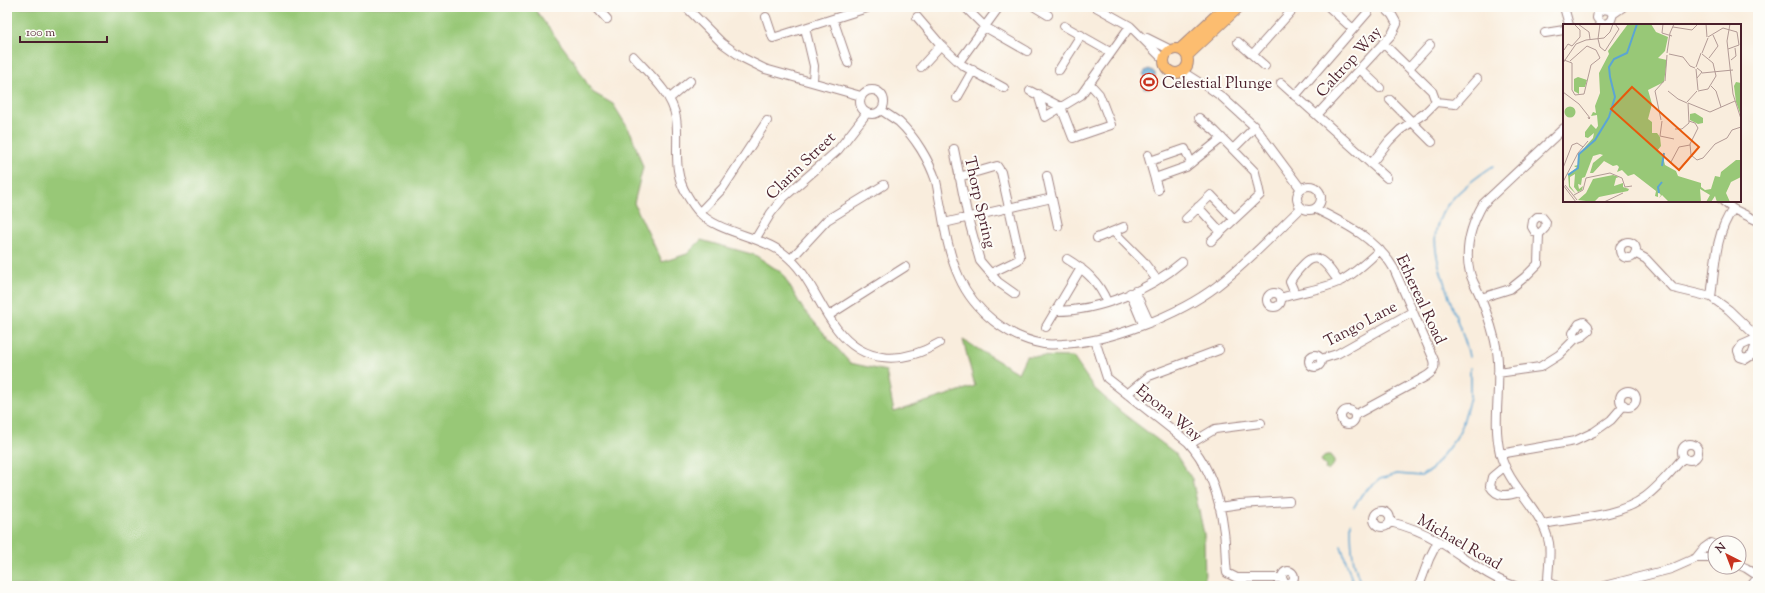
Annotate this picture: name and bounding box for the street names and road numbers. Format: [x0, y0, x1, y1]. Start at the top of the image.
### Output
street label: Caltrop Way [1312, 22, 1388, 103]
street label: Clarin Street [762, 127, 842, 206]
street label: Thorp Spring [957, 154, 1000, 251]
street label: Ethereal Road [1389, 251, 1451, 349]
street label: Tango Lane [1320, 296, 1402, 354]
street label: Epona Way [1130, 380, 1207, 448]
street label: Michael Road [1412, 510, 1505, 577]

